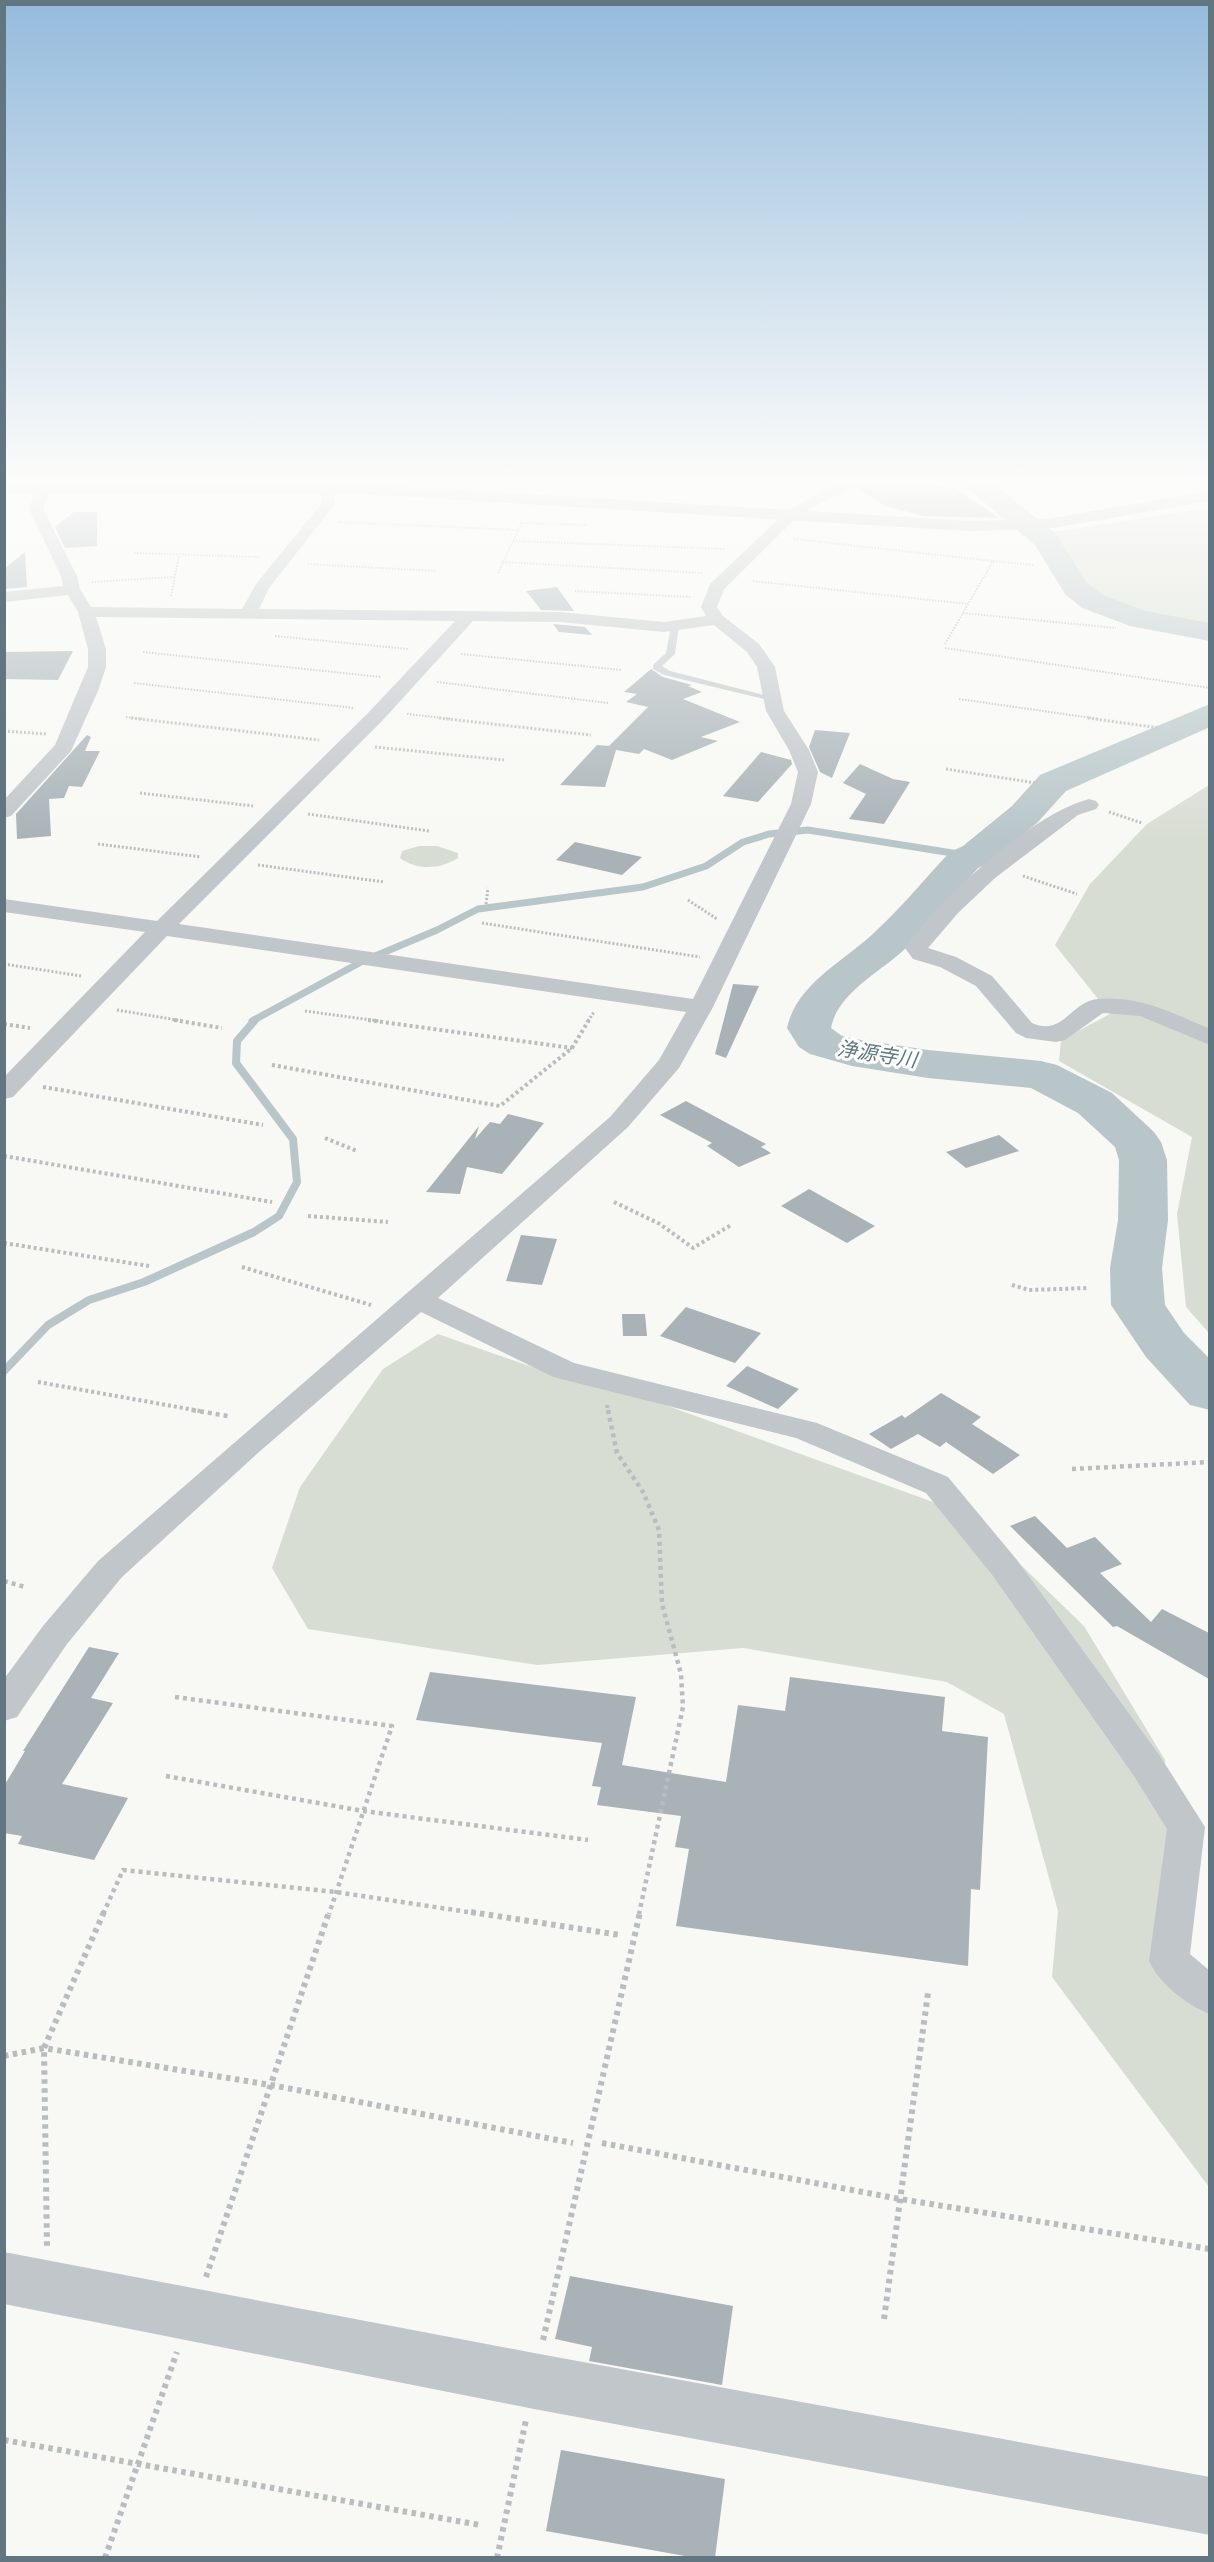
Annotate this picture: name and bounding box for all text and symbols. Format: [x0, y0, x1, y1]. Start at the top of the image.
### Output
water label: 浄源寺川 [836, 1036, 920, 1072]

